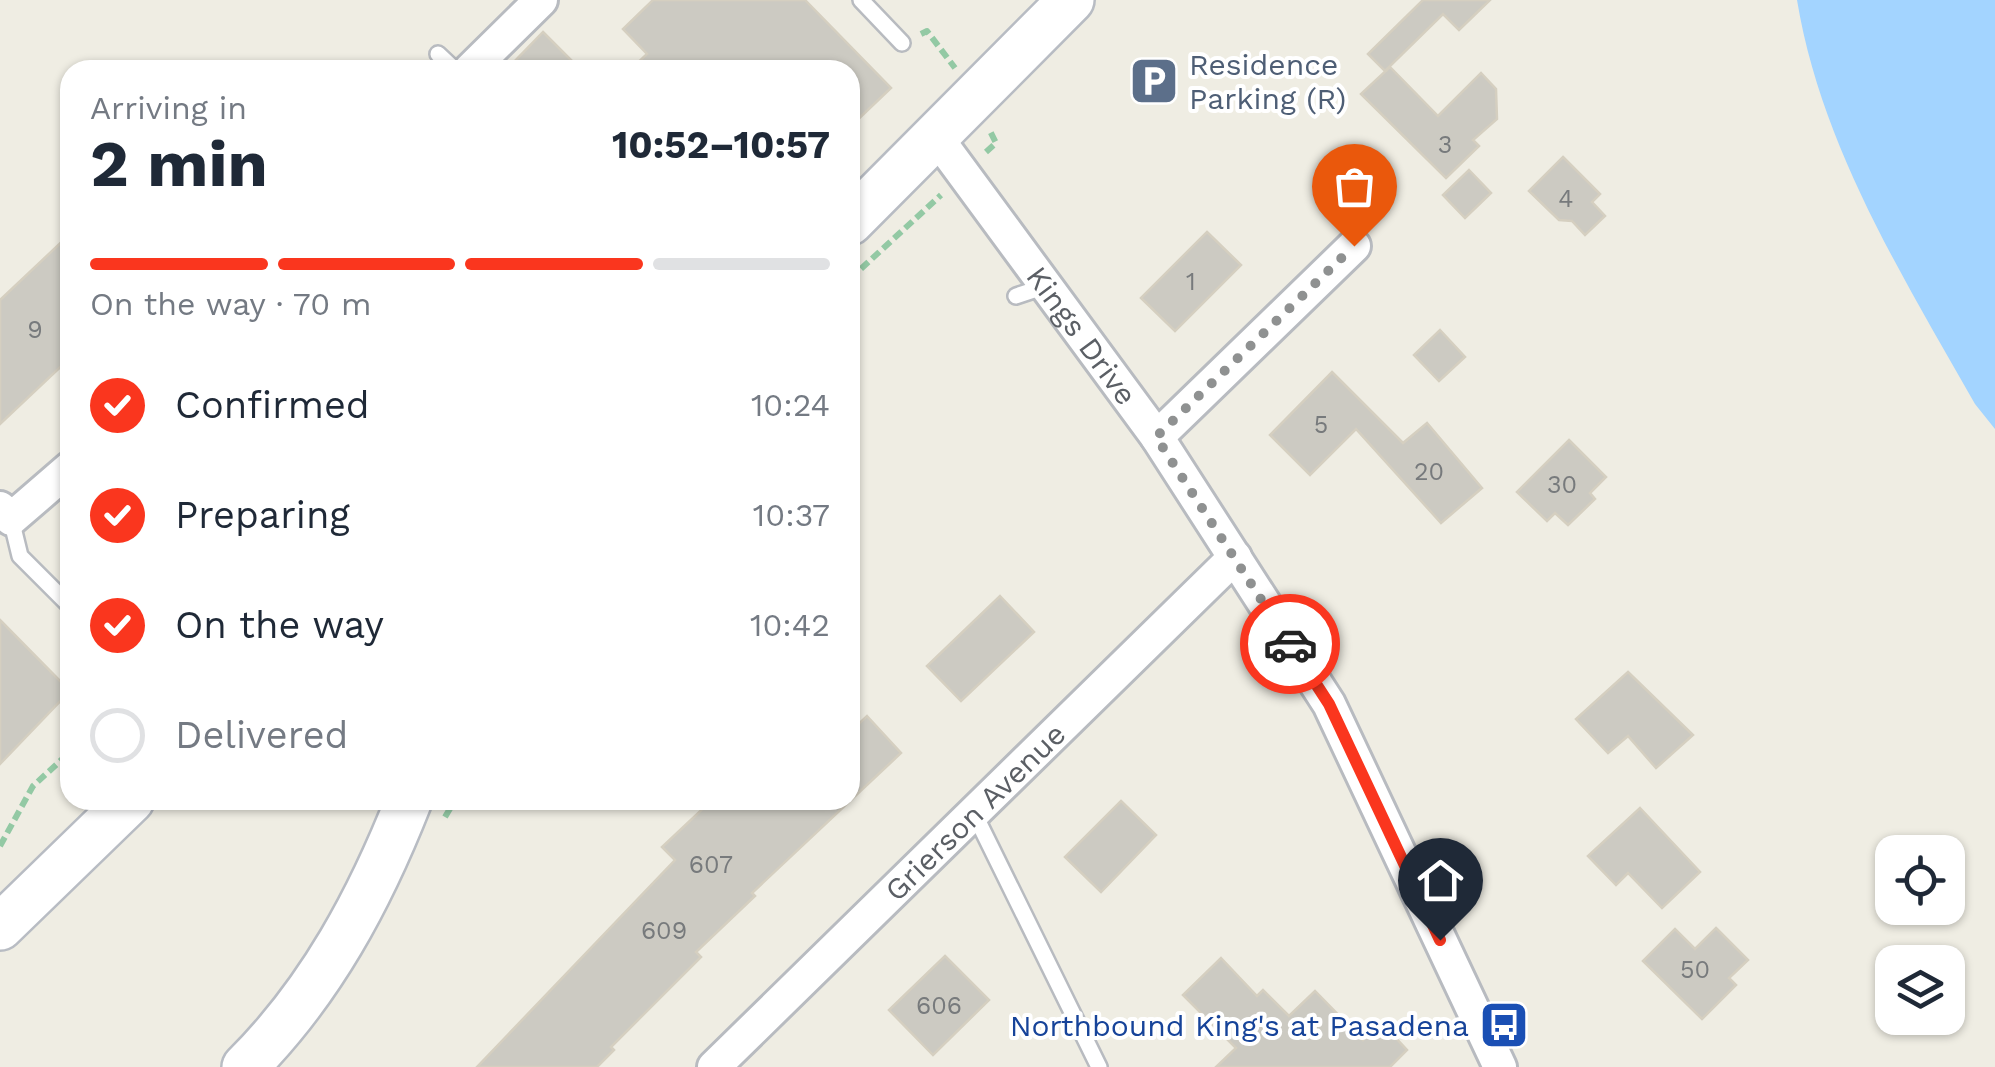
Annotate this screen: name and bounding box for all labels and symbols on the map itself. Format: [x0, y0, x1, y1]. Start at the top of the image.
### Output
place label: Residence Parking (R) [1189, 47, 1346, 116]
parking icon: Residence Parking (R) [1128, 55, 1180, 107]
house number: 3 [1438, 130, 1452, 159]
pin [1312, 144, 1397, 247]
house number: 4 [1558, 184, 1574, 213]
street label: Kings Drive [1020, 259, 1145, 411]
house number: 1 [1186, 267, 1196, 296]
house number: 9 [27, 315, 43, 344]
house number: 5 [1314, 410, 1328, 439]
house number: 20 [1414, 457, 1444, 486]
house number: 30 [1547, 470, 1577, 499]
courier [1240, 594, 1340, 694]
street label: Grierson Avenue [877, 716, 1072, 908]
pin [1398, 838, 1483, 941]
house number: 607 [689, 850, 733, 879]
house number: 609 [641, 916, 687, 945]
house number: 50 [1680, 955, 1710, 984]
house number: 606 [916, 991, 962, 1020]
bus stop icon: Northbound King's at Pasadena [1478, 999, 1530, 1051]
place label: Northbound King's at Pasadena [1010, 1008, 1469, 1043]

